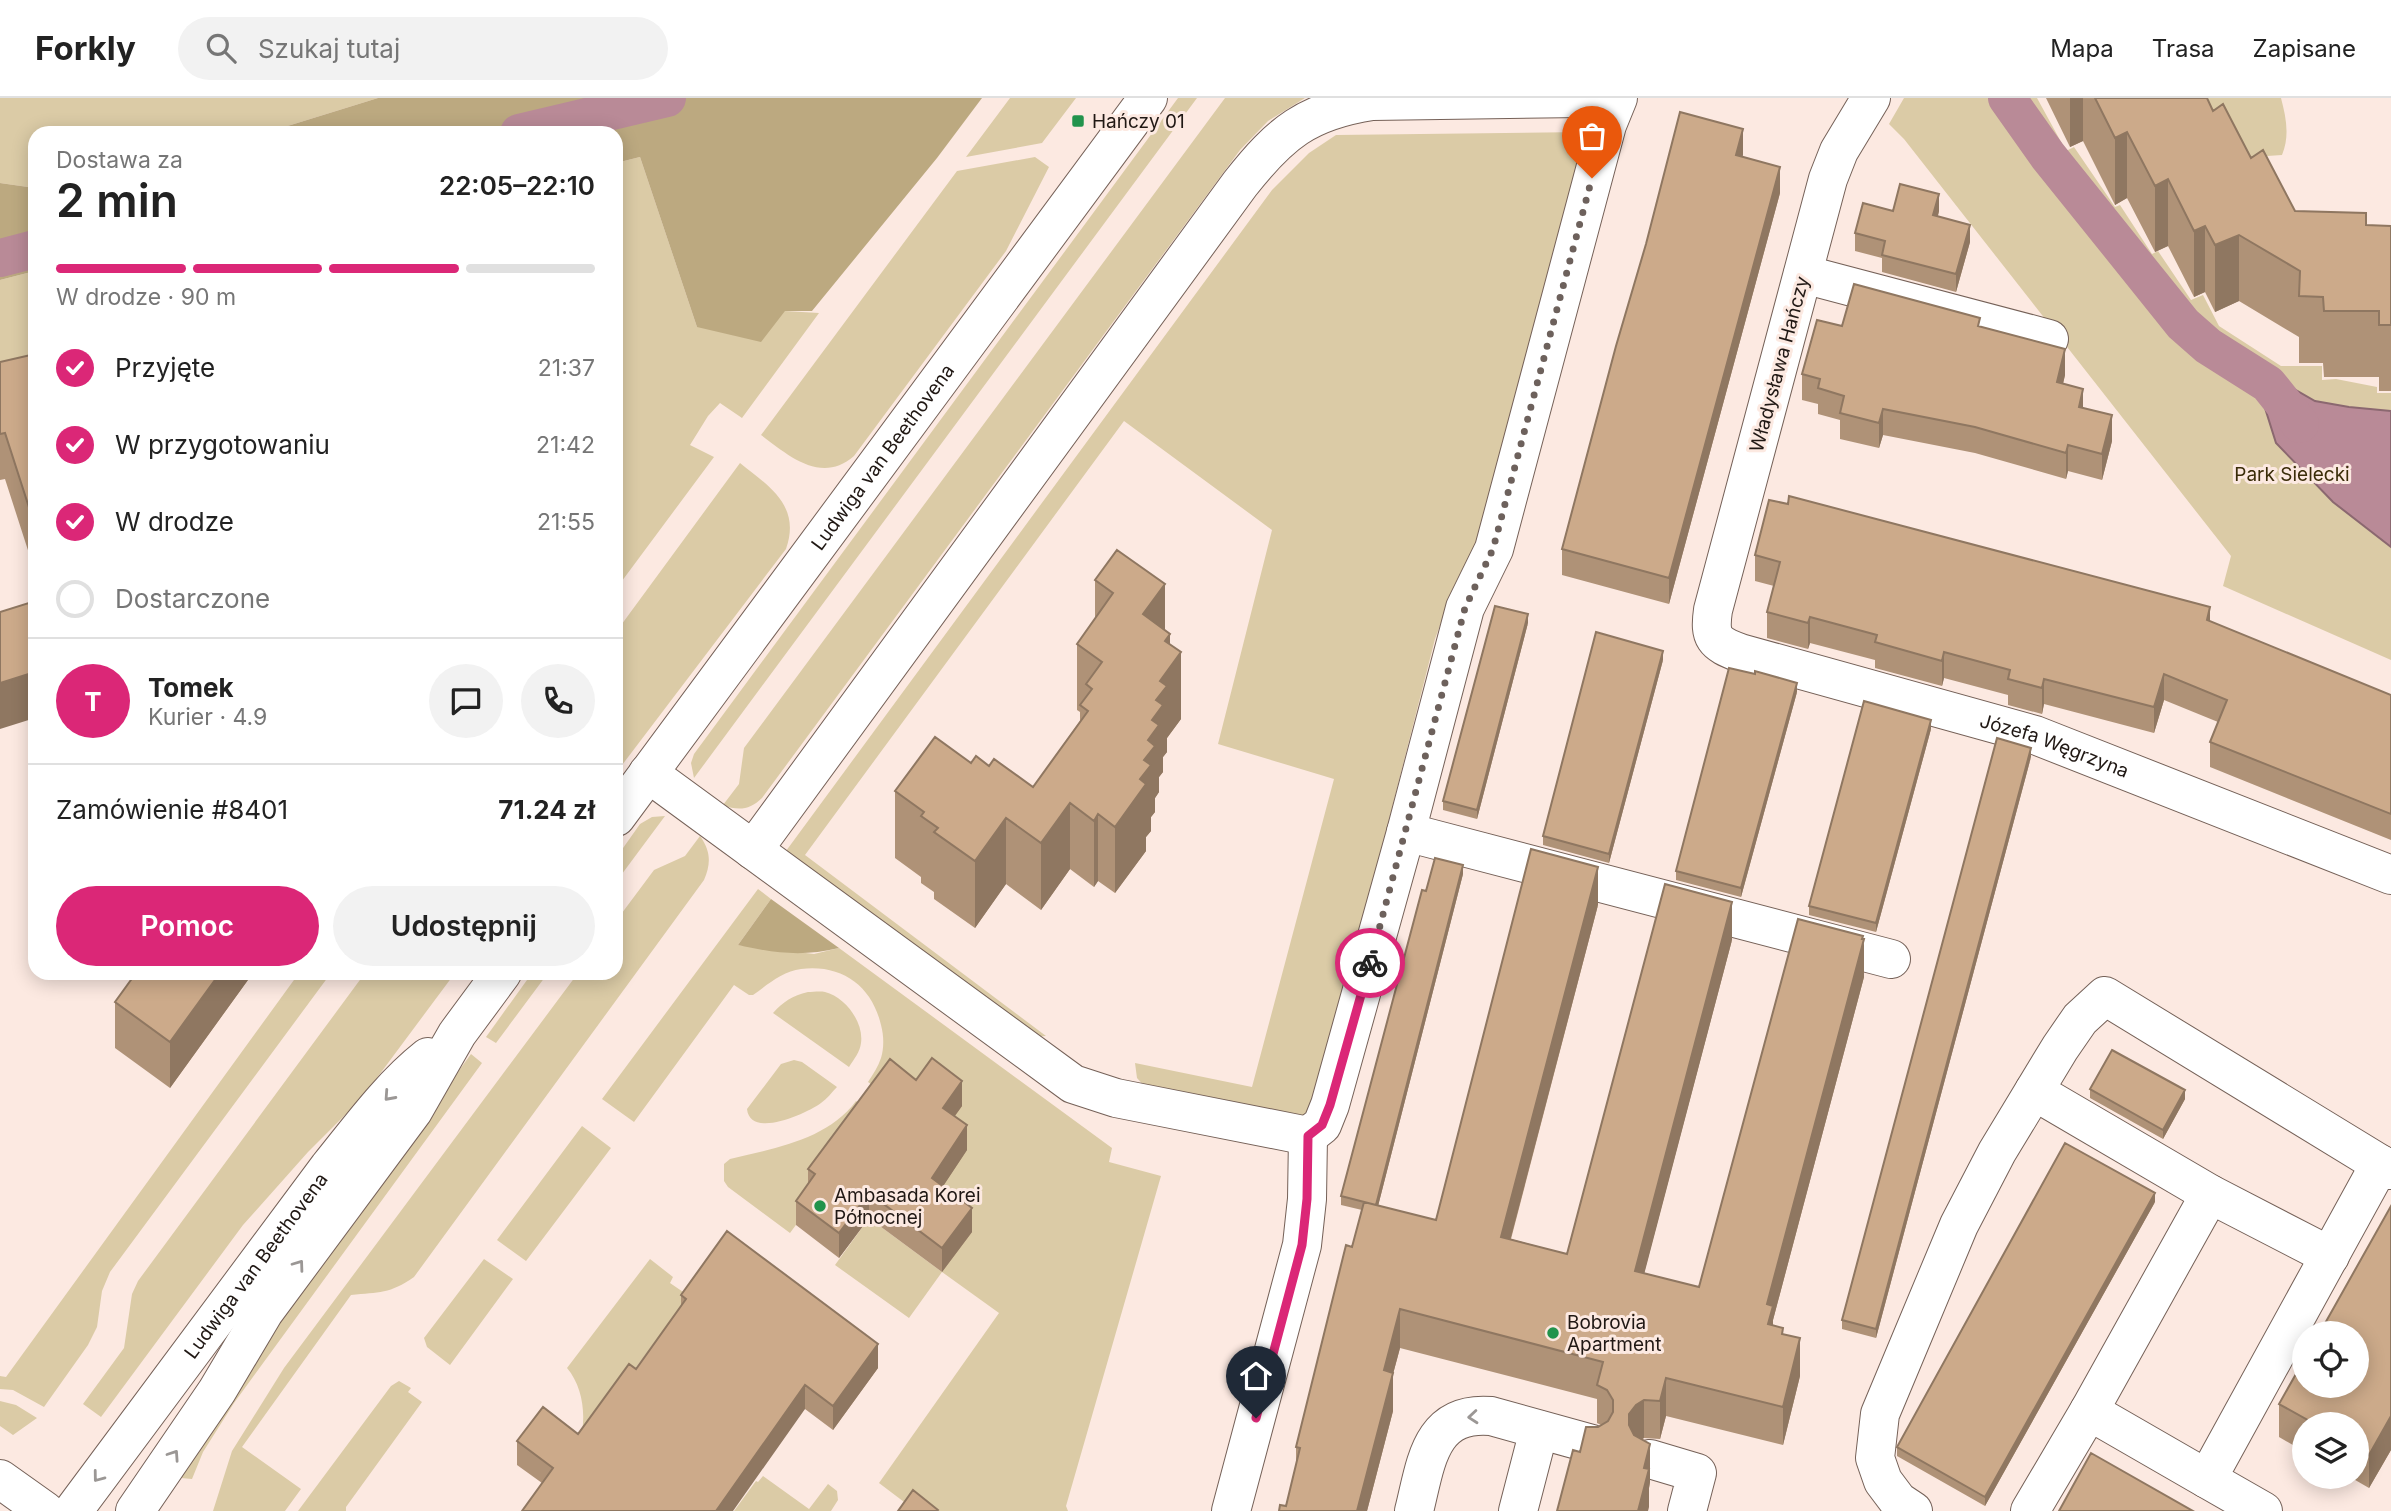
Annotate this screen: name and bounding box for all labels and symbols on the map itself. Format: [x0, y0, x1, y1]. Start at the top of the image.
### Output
pin [1562, 106, 1622, 178]
place label: Hańczy 01 [1092, 110, 1185, 133]
marker: Hańczy 01 [1070, 113, 1086, 129]
street label: Władysława Hańczy [1745, 273, 1814, 455]
street label: Ludwiga van Beethovena [806, 360, 959, 555]
park label: Park Sielecki [2234, 463, 2350, 486]
street label: Józefa Węgrzyna [1977, 709, 2132, 783]
courier [1335, 928, 1405, 998]
one-way arrow [384, 1088, 397, 1101]
street label: Ludwiga van Beethovena [179, 1168, 333, 1363]
place label: Ambasada Korei Północnej [834, 1184, 981, 1229]
marker: Ambasada Korei Północnej [812, 1198, 828, 1214]
one-way arrow [291, 1260, 303, 1273]
place label: Bobrovia Apartment [1567, 1311, 1661, 1356]
marker: Bobrovia Apartment [1545, 1325, 1561, 1341]
pin [1226, 1346, 1286, 1418]
one-way arrow [1467, 1409, 1479, 1424]
one-way arrow [166, 1450, 178, 1463]
one-way arrow [94, 1469, 106, 1482]

